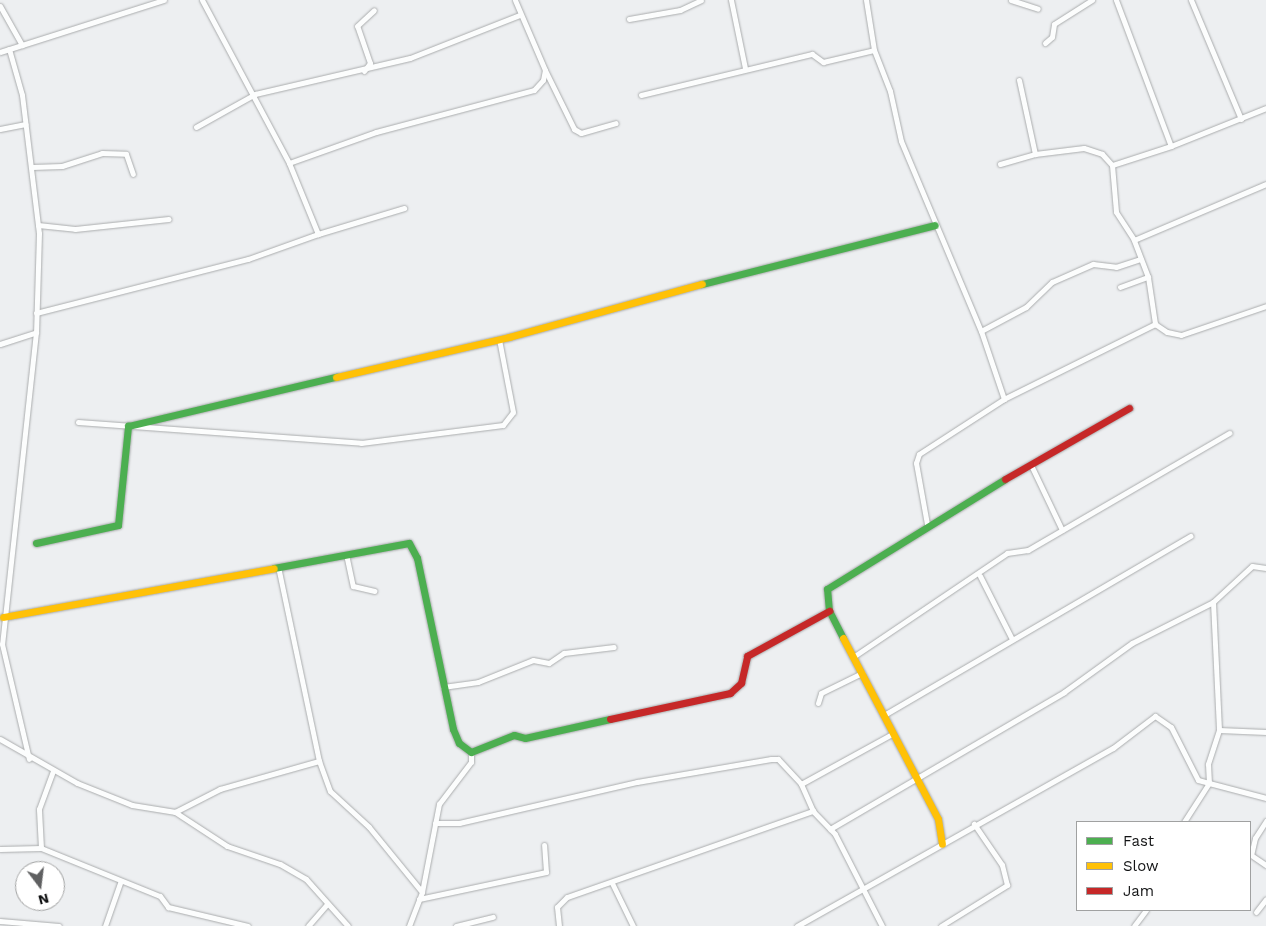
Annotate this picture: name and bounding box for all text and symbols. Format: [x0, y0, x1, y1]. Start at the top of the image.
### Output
legend [1076, 821, 1251, 911]
text: Fast [1123, 832, 1154, 850]
text: Slow [1123, 857, 1159, 875]
north arrow [15, 861, 65, 911]
text: Jam [1123, 882, 1154, 900]
text: N [37, 890, 51, 909]

